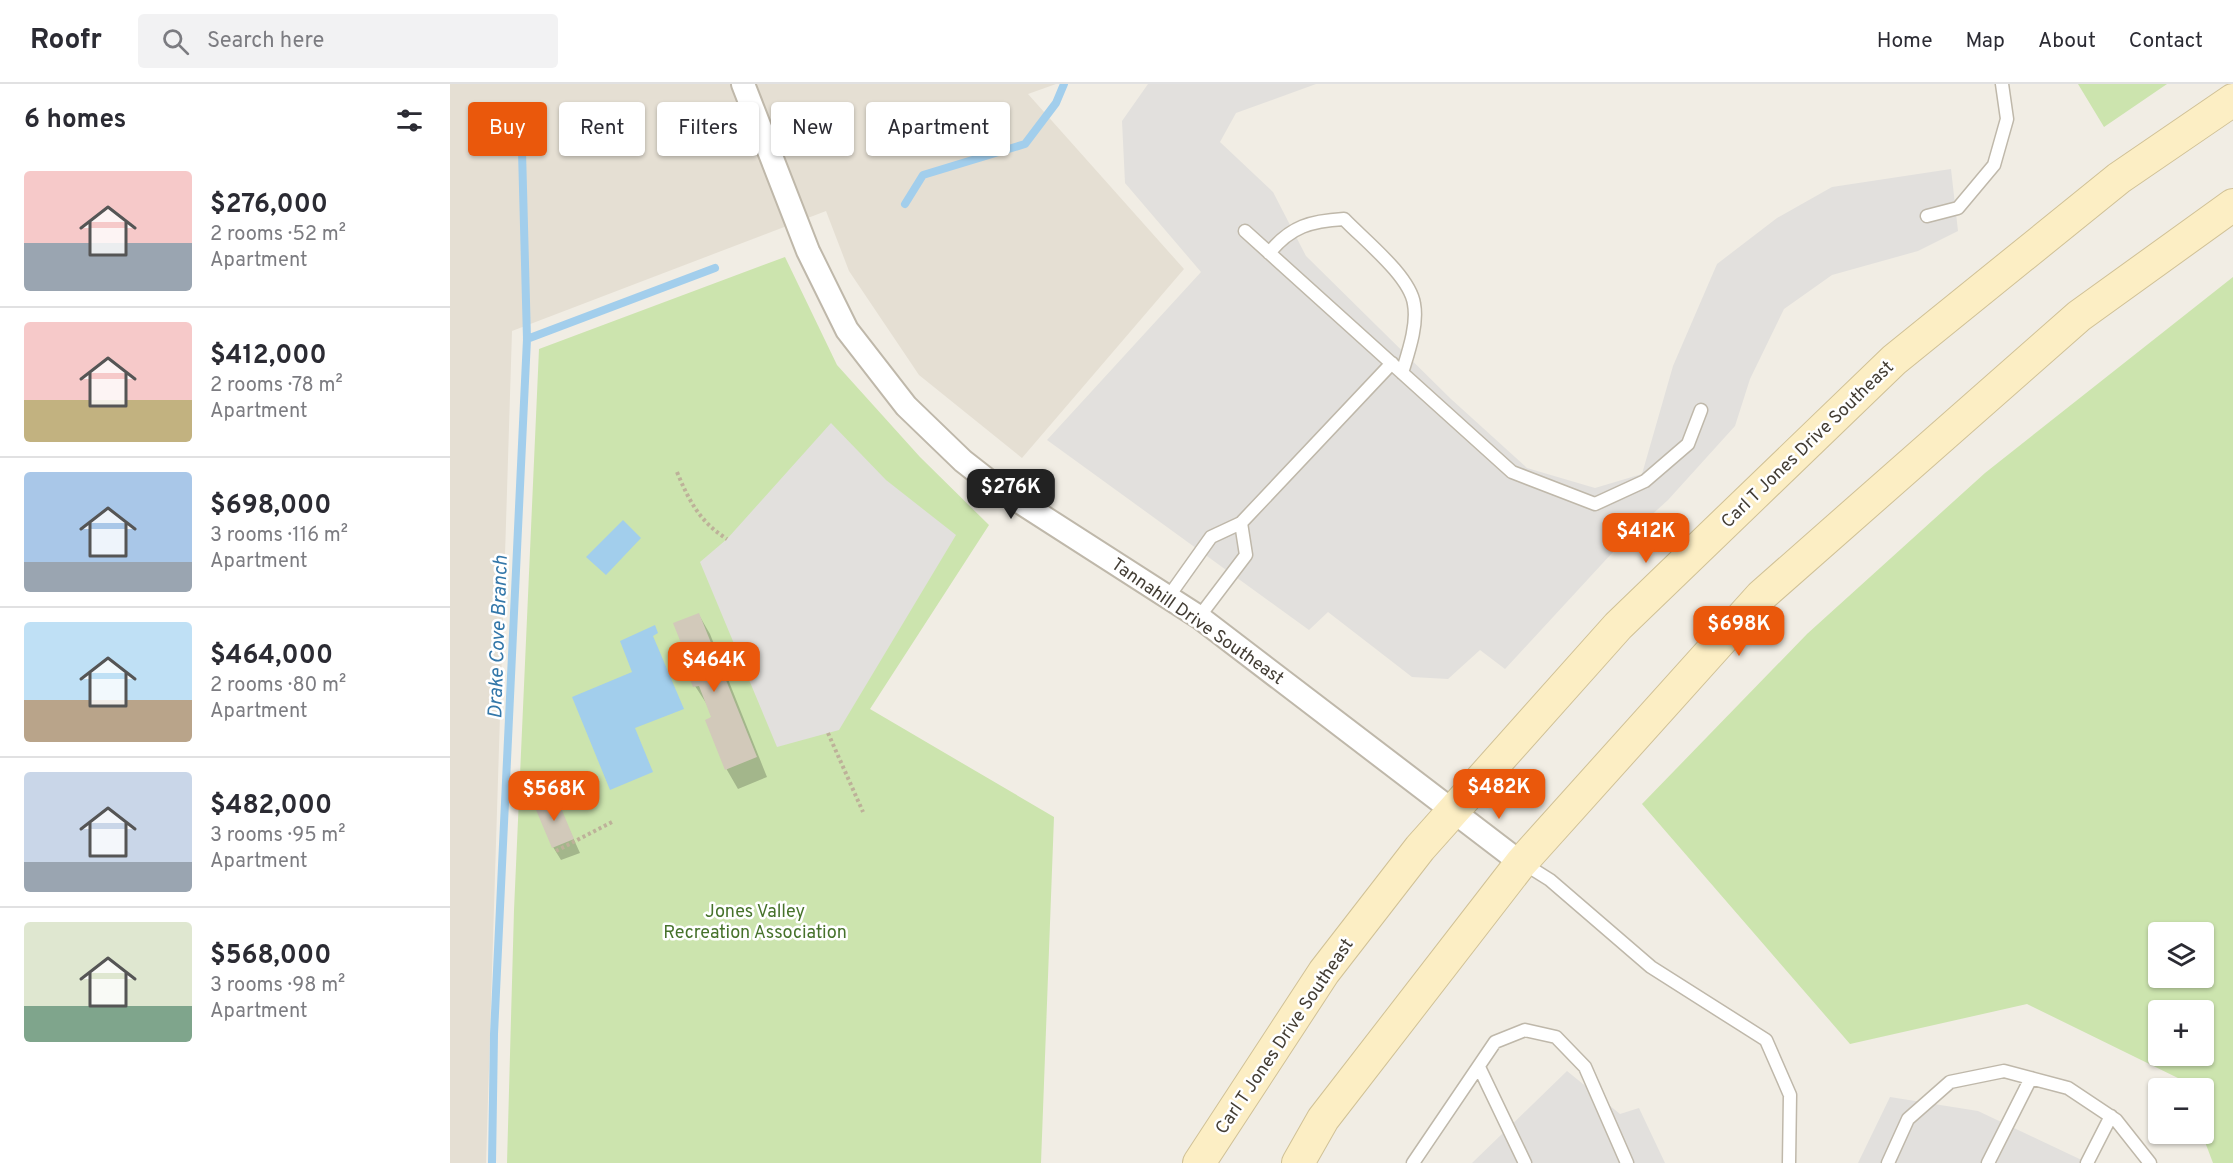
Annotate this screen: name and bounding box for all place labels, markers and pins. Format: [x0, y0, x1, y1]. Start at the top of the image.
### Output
pin: $276K [969, 469, 1053, 520]
pin: $412K [1604, 513, 1688, 564]
pin: $698K [1697, 606, 1781, 657]
pin: $464K [672, 642, 756, 693]
pin: $482K [1457, 769, 1541, 820]
pin: $568K [512, 771, 596, 822]

